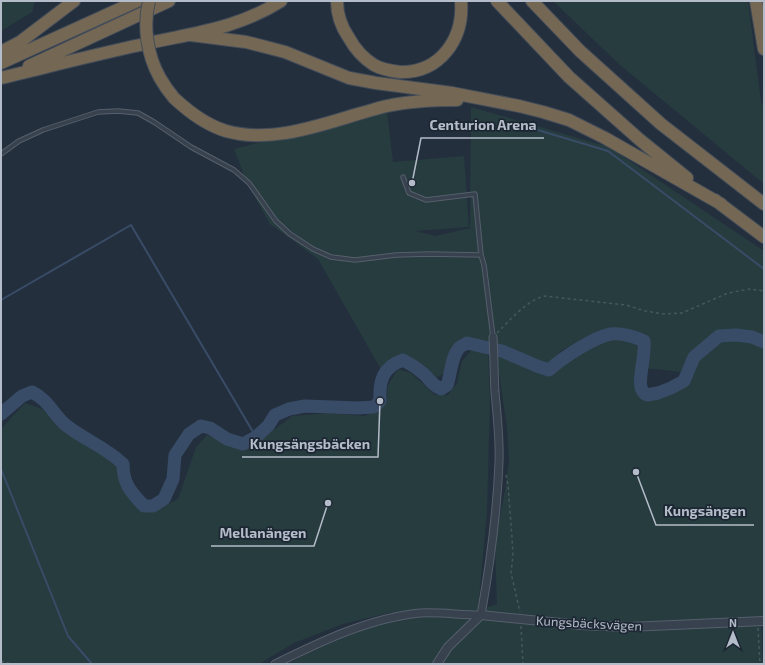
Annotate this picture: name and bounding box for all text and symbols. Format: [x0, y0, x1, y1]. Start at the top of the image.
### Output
callout: Centurion Arena [421, 112, 544, 138]
text: Centurion Arena [429, 116, 537, 133]
callout: Kungsängsbäcken [242, 431, 378, 457]
text: Kungsängsbäcken [250, 435, 370, 452]
callout: Kungsängen [656, 499, 754, 525]
text: Kungsängen [664, 502, 746, 519]
callout: Mellanängen [211, 520, 314, 546]
text: Mellanängen [219, 524, 307, 541]
street label: Kungsbäcksvägen [536, 612, 642, 634]
north arrow [713, 613, 753, 653]
text: N [729, 616, 737, 629]

